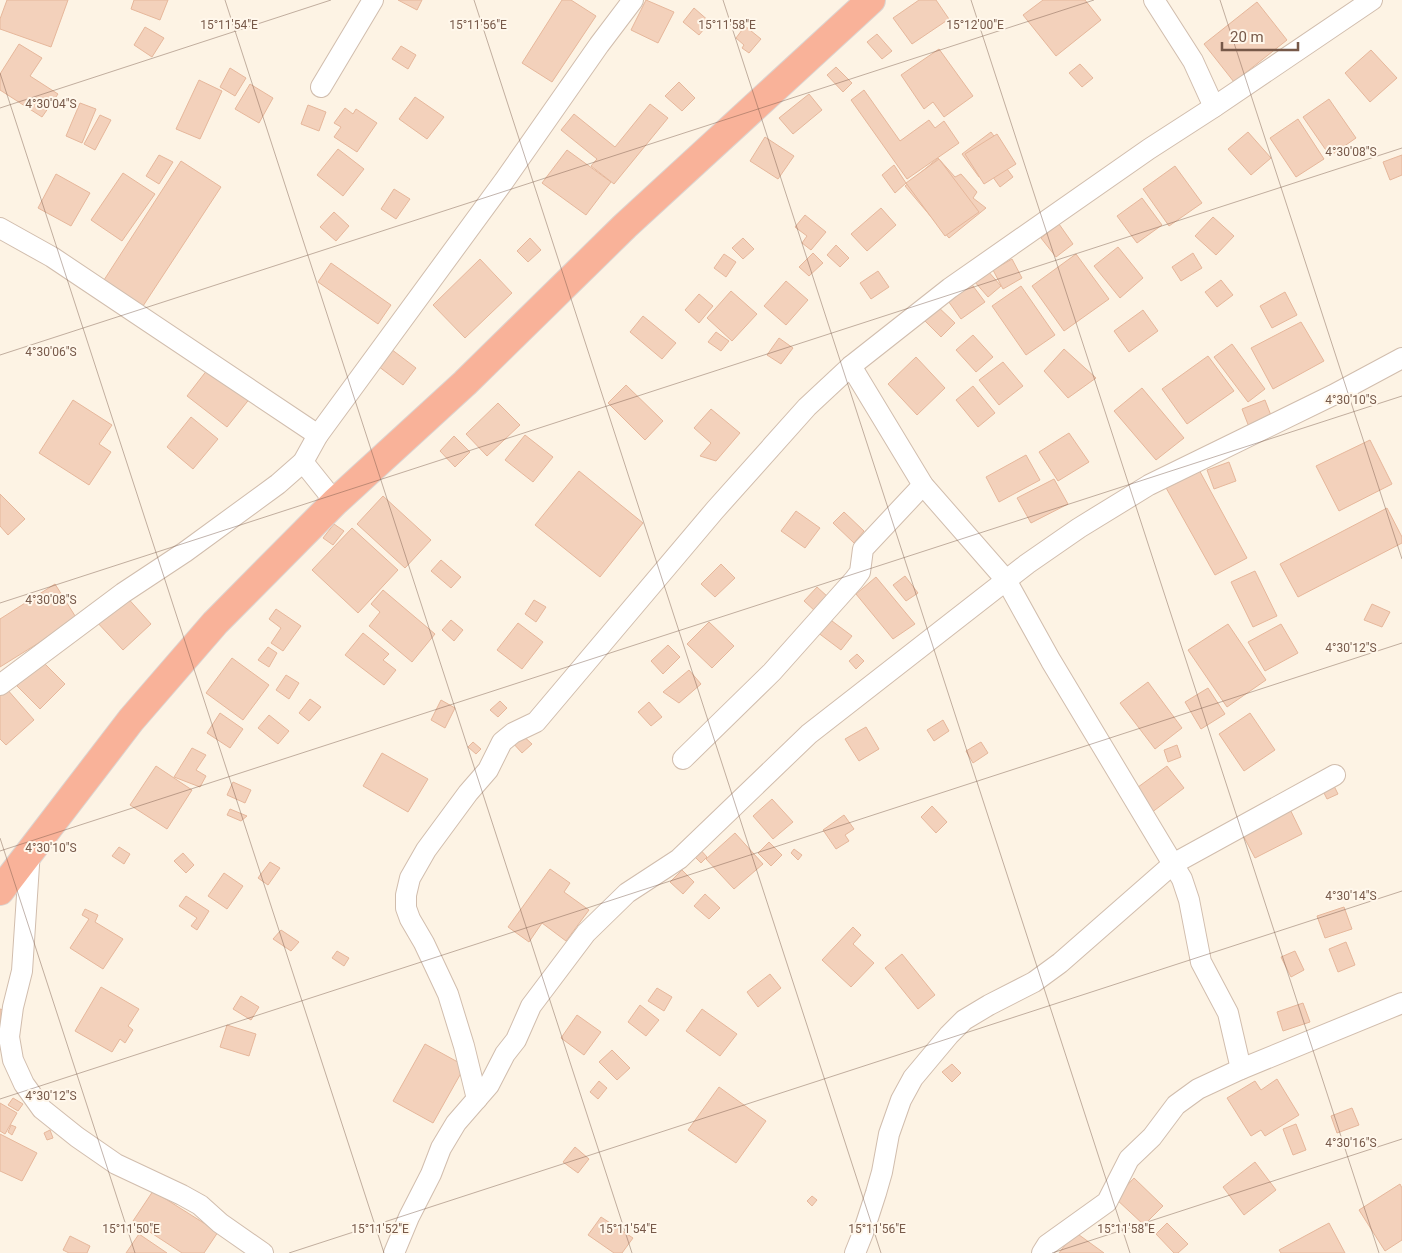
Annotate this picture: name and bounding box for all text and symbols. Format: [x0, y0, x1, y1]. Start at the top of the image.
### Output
text: 15°11'54"E [200, 18, 258, 32]
text: 15°11'56"E [449, 18, 507, 32]
text: 15°11'58"E [698, 18, 756, 32]
text: 15°12'00"E [946, 18, 1004, 32]
scale bar [1222, 20, 1298, 52]
text: 20 m [1230, 28, 1264, 46]
text: 4°30'04"S [25, 97, 77, 111]
text: 4°30'08"S [1325, 145, 1377, 159]
text: 4°30'06"S [25, 345, 77, 359]
text: 4°30'10"S [1325, 393, 1377, 407]
text: 4°30'08"S [25, 593, 77, 607]
text: 4°30'12"S [1325, 641, 1377, 655]
text: 4°30'10"S [25, 841, 77, 855]
text: 4°30'14"S [1325, 889, 1377, 903]
text: 4°30'12"S [25, 1089, 77, 1103]
text: 4°30'16"S [1325, 1136, 1377, 1150]
text: 15°11'50"E [102, 1222, 160, 1236]
text: 15°11'52"E [351, 1222, 409, 1236]
text: 15°11'54"E [599, 1222, 657, 1236]
text: 15°11'56"E [848, 1222, 906, 1236]
text: 15°11'58"E [1097, 1222, 1155, 1236]

